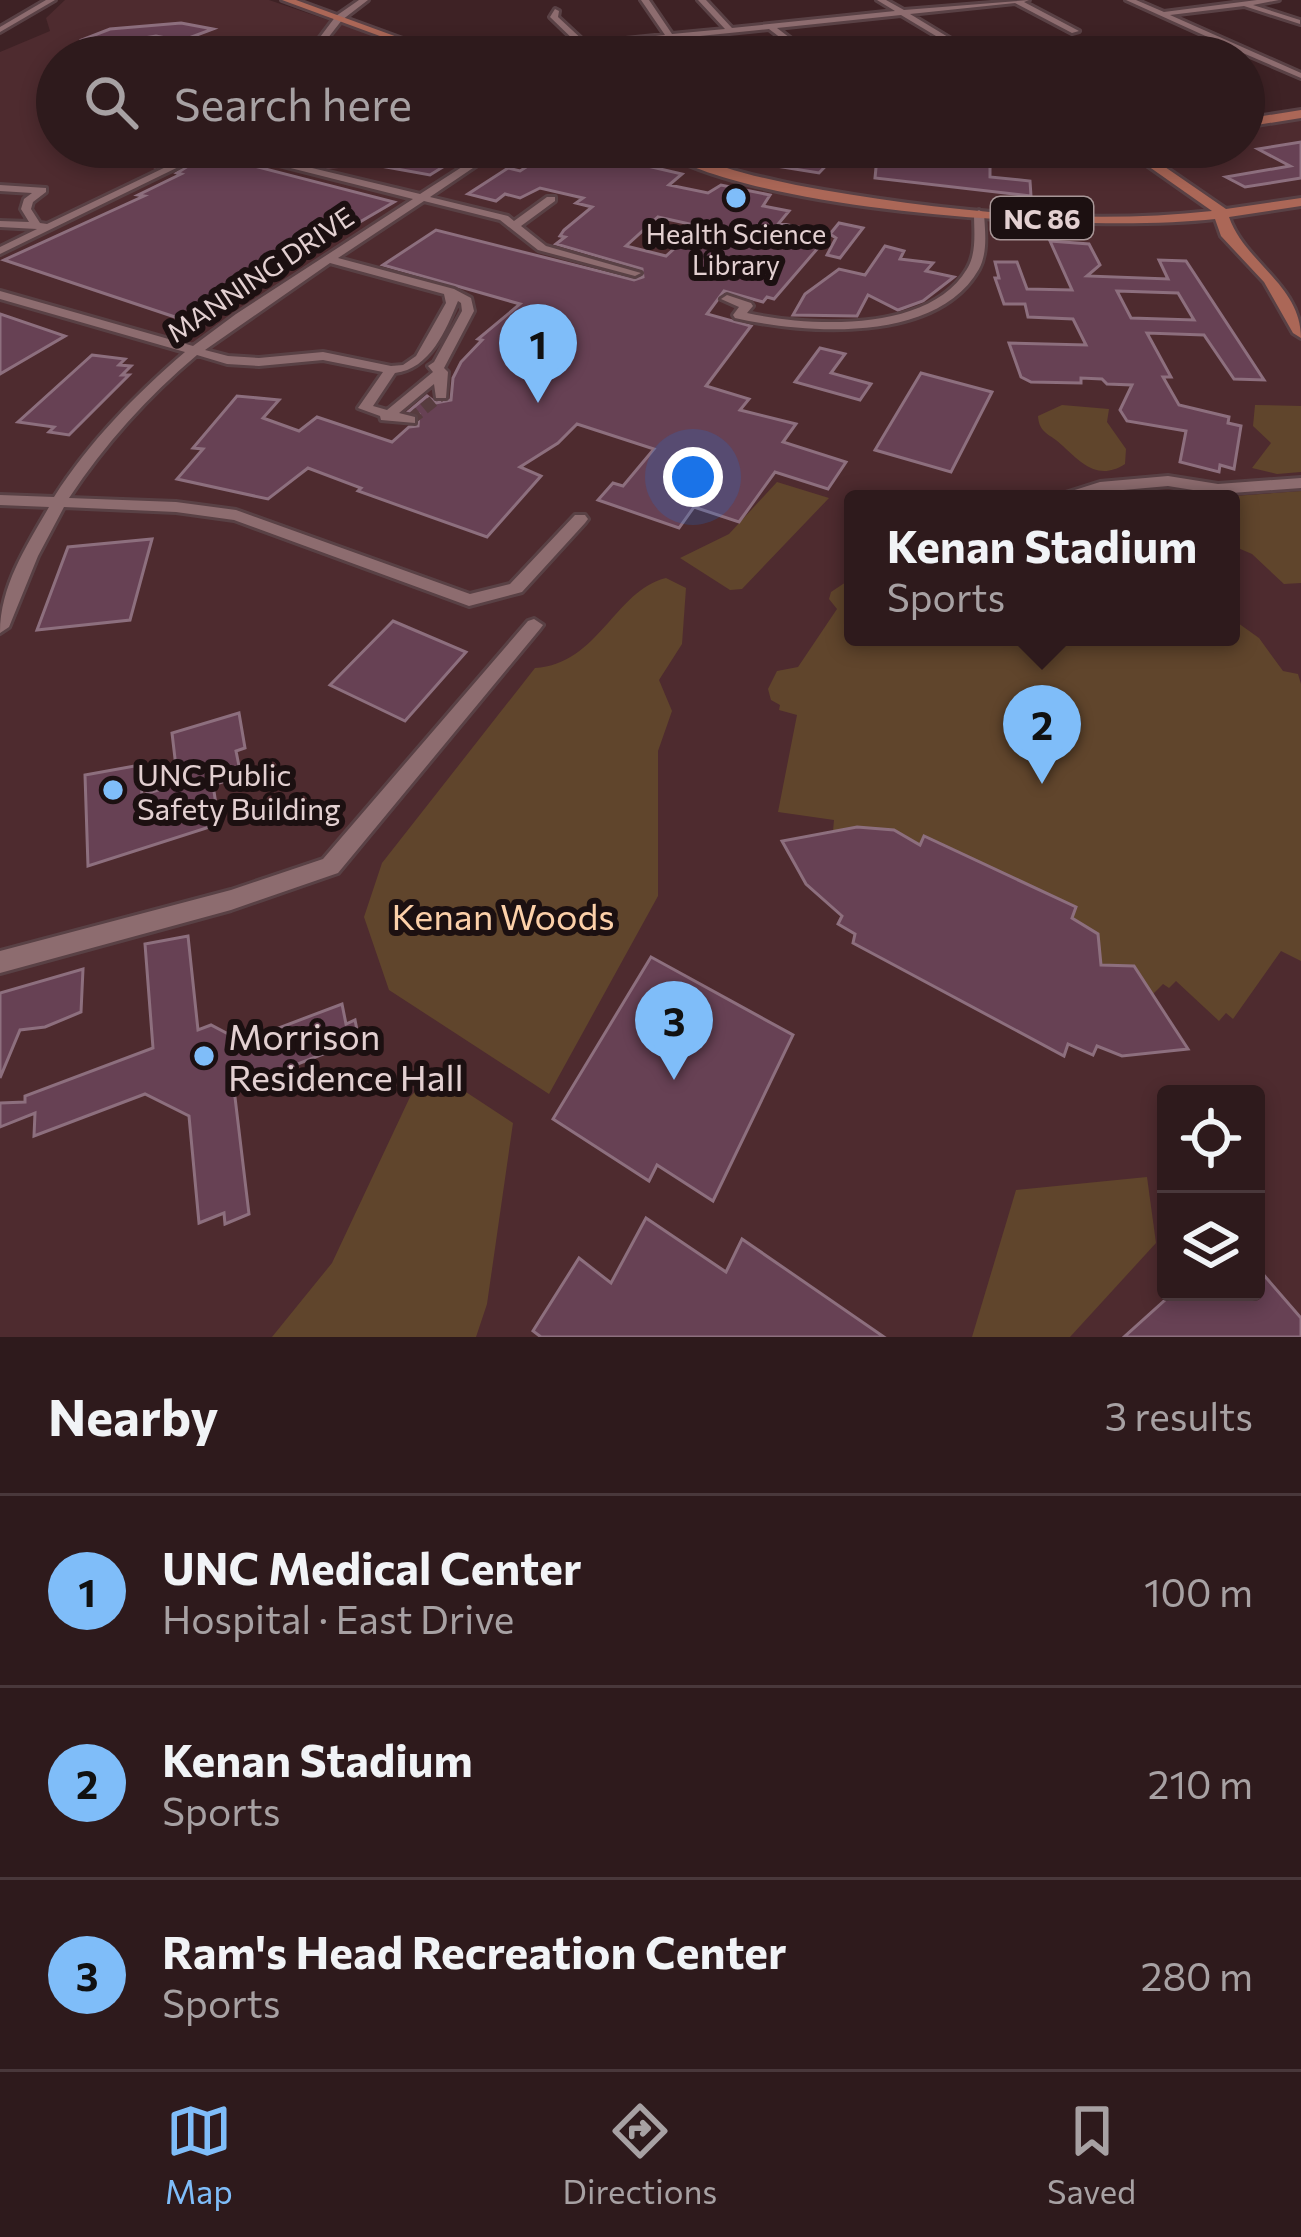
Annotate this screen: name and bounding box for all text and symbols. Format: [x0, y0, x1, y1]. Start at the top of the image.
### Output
search box [36, 36, 1265, 168]
icon: search [78, 69, 144, 135]
text: Search here [174, 75, 412, 130]
marker: Health Science Library [723, 185, 749, 211]
road number: NC 86 [991, 197, 1093, 239]
street label: MANNING DRIVE [160, 199, 360, 349]
place label: Health Science Library [646, 217, 826, 281]
pin: 1 [499, 304, 577, 403]
your location [663, 447, 723, 507]
popup [844, 490, 1240, 646]
text: Kenan Stadium [887, 517, 1197, 572]
text: Sports [887, 572, 1005, 620]
pin: 2 [1003, 685, 1081, 784]
place label: UNC Public Safety Building [137, 755, 341, 826]
marker: UNC Public Safety Building [100, 777, 126, 803]
park label: Kenan Woods [391, 893, 615, 937]
pin: 3 [635, 981, 713, 1080]
place label: Morrison Residence Hall [228, 1013, 464, 1098]
marker: Morrison Residence Hall [191, 1043, 217, 1069]
map controls [1157, 1085, 1265, 1301]
button: locate [1157, 1085, 1265, 1193]
button: layers [1157, 1193, 1265, 1301]
text: Nearby [48, 1384, 218, 1447]
text: 3 results [1105, 1391, 1253, 1439]
text: UNC Medical Center [162, 1539, 581, 1594]
text: 1 [78, 1567, 96, 1615]
text: 100 m [1144, 1567, 1253, 1615]
text: Hospital · East Drive [162, 1594, 514, 1642]
text: Kenan Stadium [162, 1731, 473, 1786]
text: 2 [76, 1759, 98, 1807]
text: 210 m [1148, 1759, 1253, 1807]
text: Sports [162, 1786, 281, 1834]
text: Ram's Head Recreation Center [162, 1923, 787, 1978]
text: 3 [76, 1951, 98, 1999]
text: 280 m [1141, 1951, 1253, 1999]
text: Sports [162, 1978, 281, 2026]
tab: Map [165, 2098, 233, 2211]
tab: Directions [563, 2098, 717, 2211]
tab: Saved [1047, 2098, 1136, 2211]

